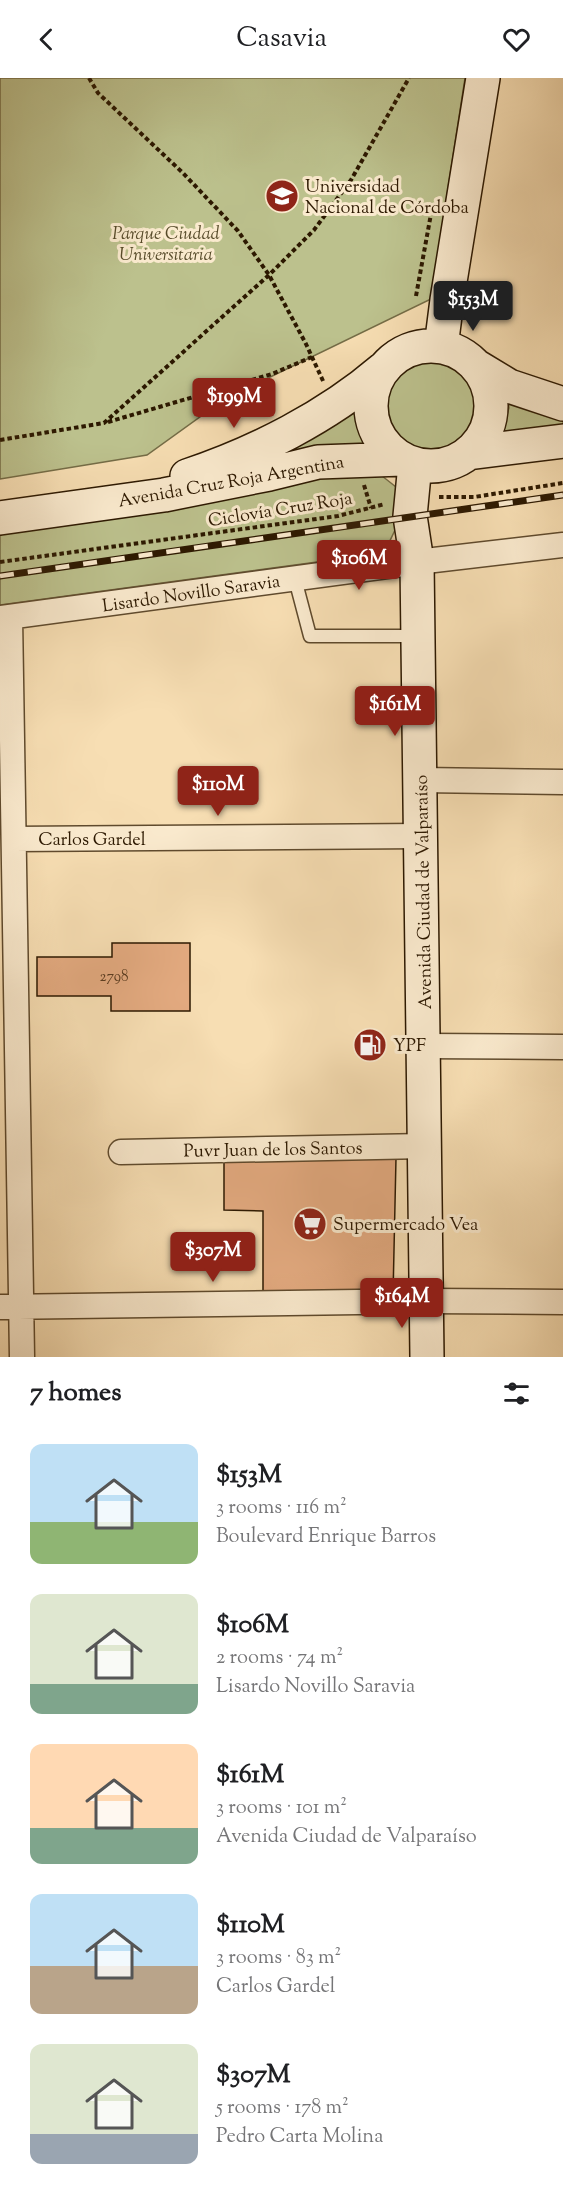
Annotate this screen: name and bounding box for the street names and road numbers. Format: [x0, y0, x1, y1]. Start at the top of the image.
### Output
street label: Avenida Cruz Roja Argentina [116, 450, 346, 516]
street label: Ciclovía Cruz Roja [206, 487, 354, 535]
street label: Lisardo Novillo Saravia [101, 570, 282, 620]
street label: Avenida Ciudad de Valparaíso [410, 774, 440, 1010]
street label: Carlos Gardel [38, 828, 146, 854]
street label: Puvr Juan de los Santos [183, 1136, 363, 1166]

